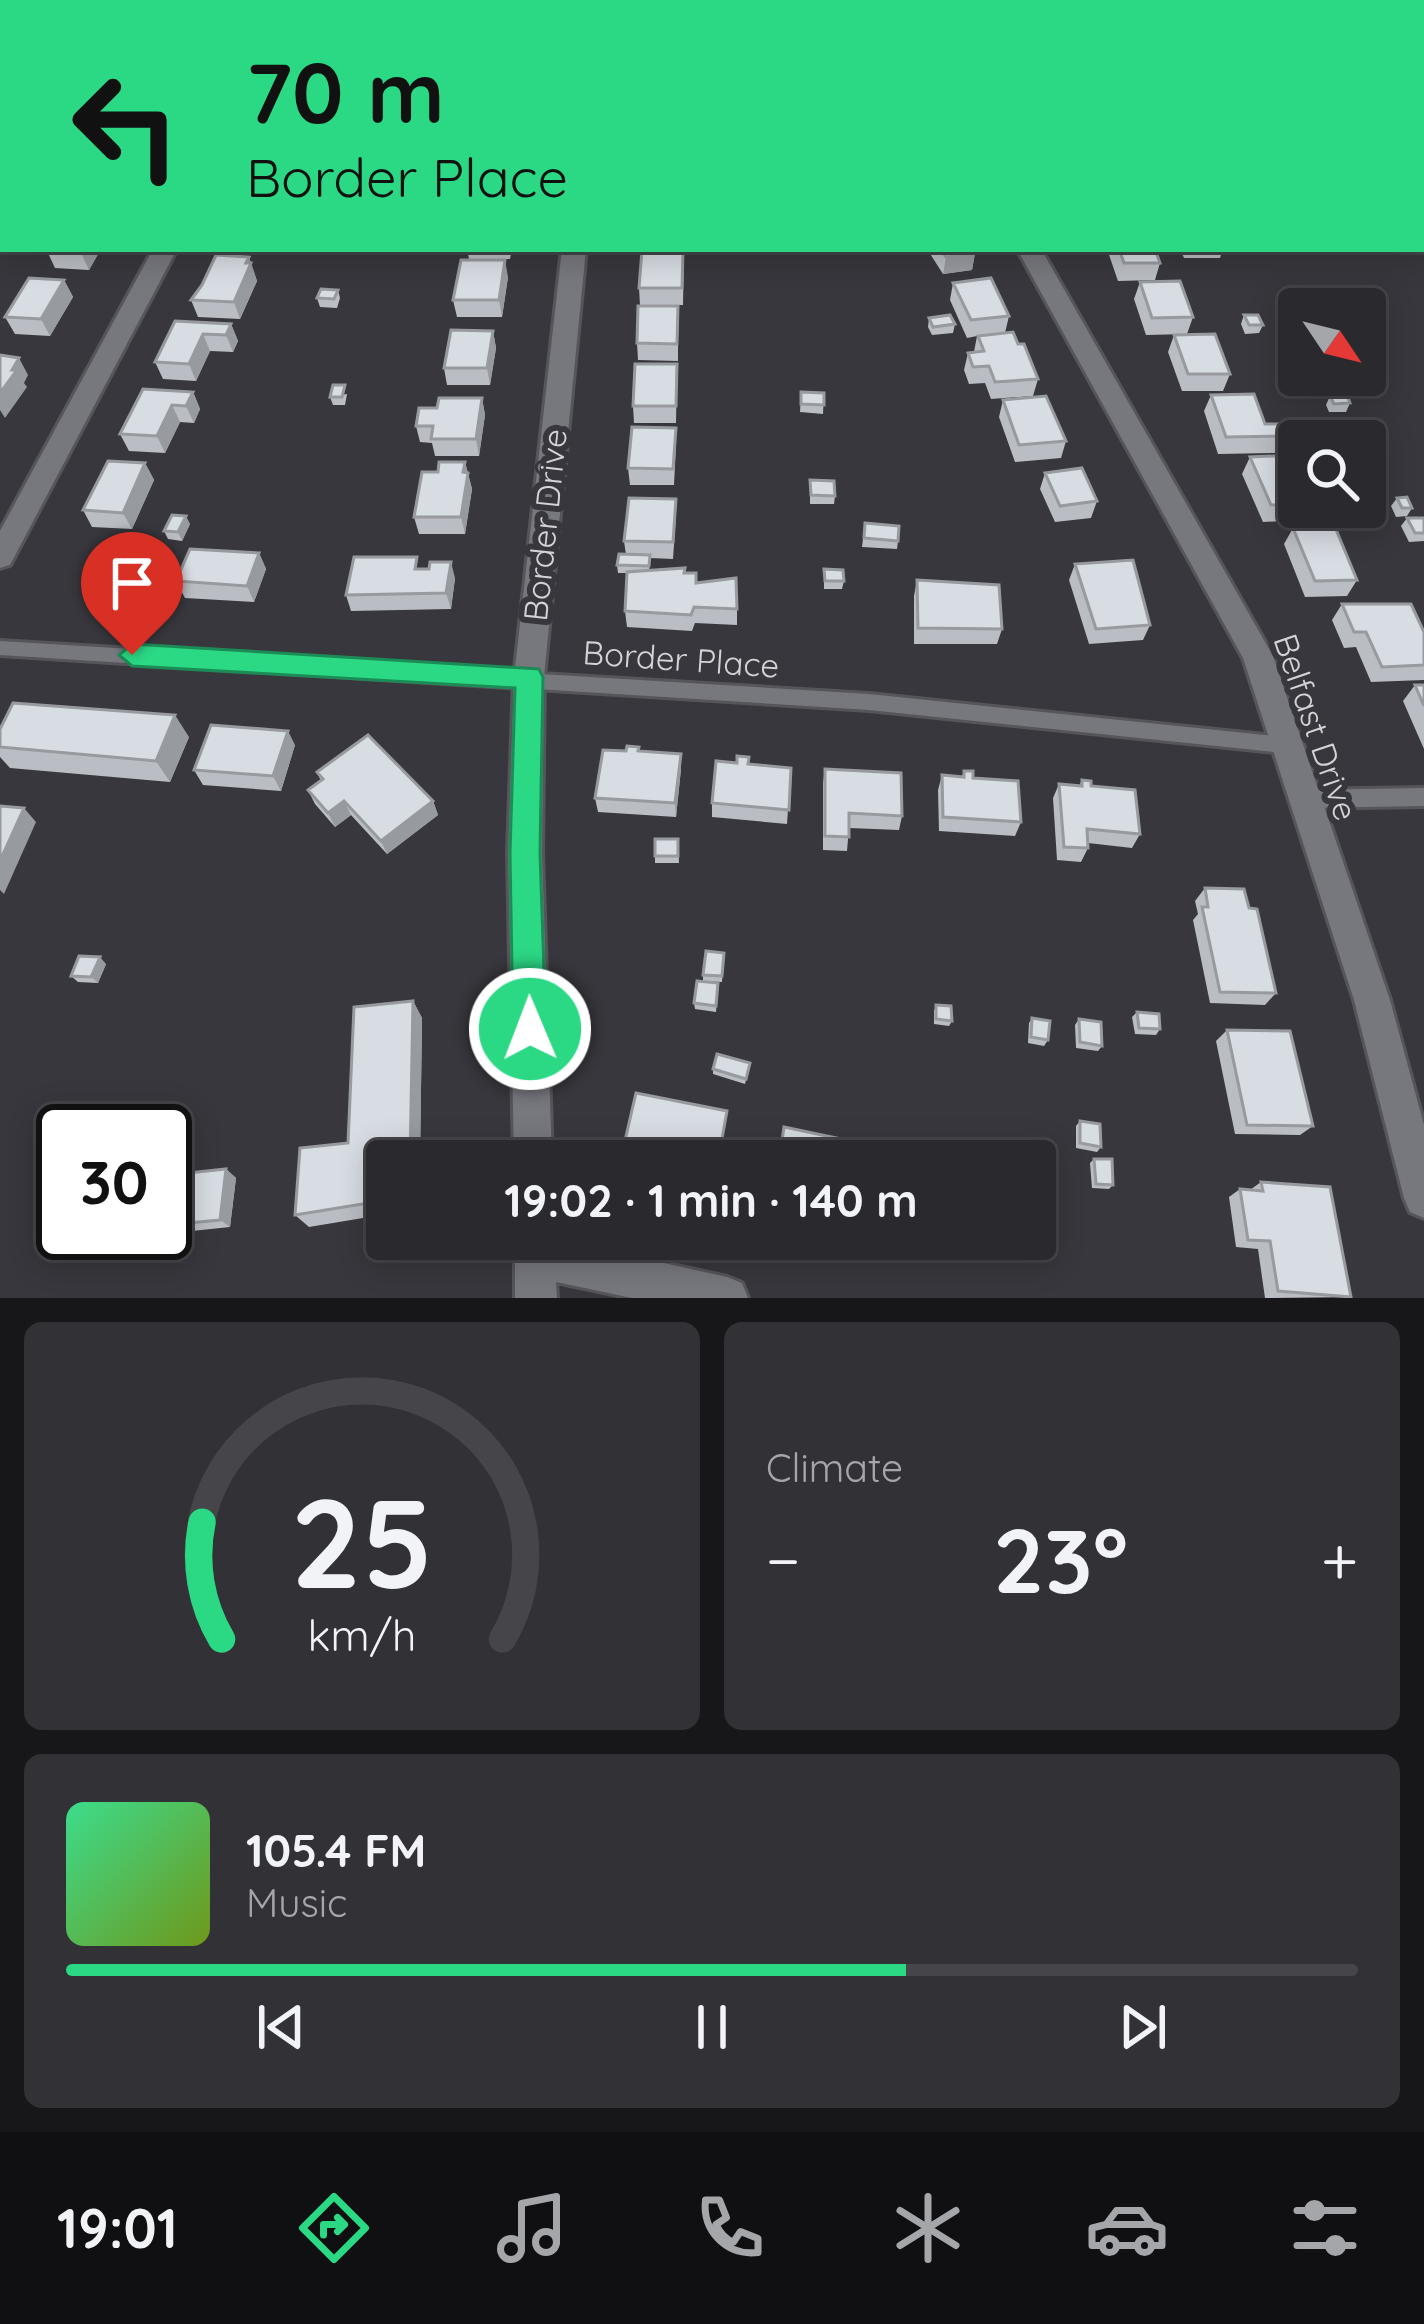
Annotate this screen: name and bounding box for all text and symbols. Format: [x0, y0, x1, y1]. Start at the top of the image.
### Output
text: 70 m [246, 39, 445, 144]
icon: left [48, 48, 204, 204]
text: Border Place [246, 143, 568, 211]
north arrow [1278, 288, 1386, 396]
map controls [1278, 288, 1386, 528]
button: search [1278, 420, 1386, 528]
street label: Border Drive [514, 427, 575, 623]
pin [81, 532, 183, 655]
icon: arrive [99, 550, 165, 616]
street label: Belfast Drive [1265, 628, 1368, 826]
street label: Border Place [581, 631, 781, 686]
position arrow [467, 966, 593, 1092]
speed limit sign: 30 [36, 1104, 192, 1260]
text: 19:02 · 1 min · 140 m [504, 1172, 918, 1228]
text: Climate [766, 1443, 903, 1492]
text: 25 [291, 1463, 433, 1619]
text: 23° [993, 1503, 1128, 1616]
text: − [766, 1518, 800, 1601]
text: + [1321, 1518, 1358, 1601]
text: km/h [308, 1608, 416, 1662]
text: 105.4 FM [246, 1822, 426, 1878]
text: Music [246, 1878, 347, 1927]
icon: previous [248, 1994, 314, 2060]
icon: pause [679, 1994, 745, 2060]
icon: next [1110, 1994, 1176, 2060]
icon: directions [292, 2186, 376, 2270]
icon: music [490, 2186, 574, 2270]
icon: phone [688, 2186, 772, 2270]
icon: climate [886, 2186, 970, 2270]
icon: car [1085, 2186, 1169, 2270]
icon: filters [1283, 2186, 1367, 2270]
text: 19:01 [57, 2194, 178, 2262]

